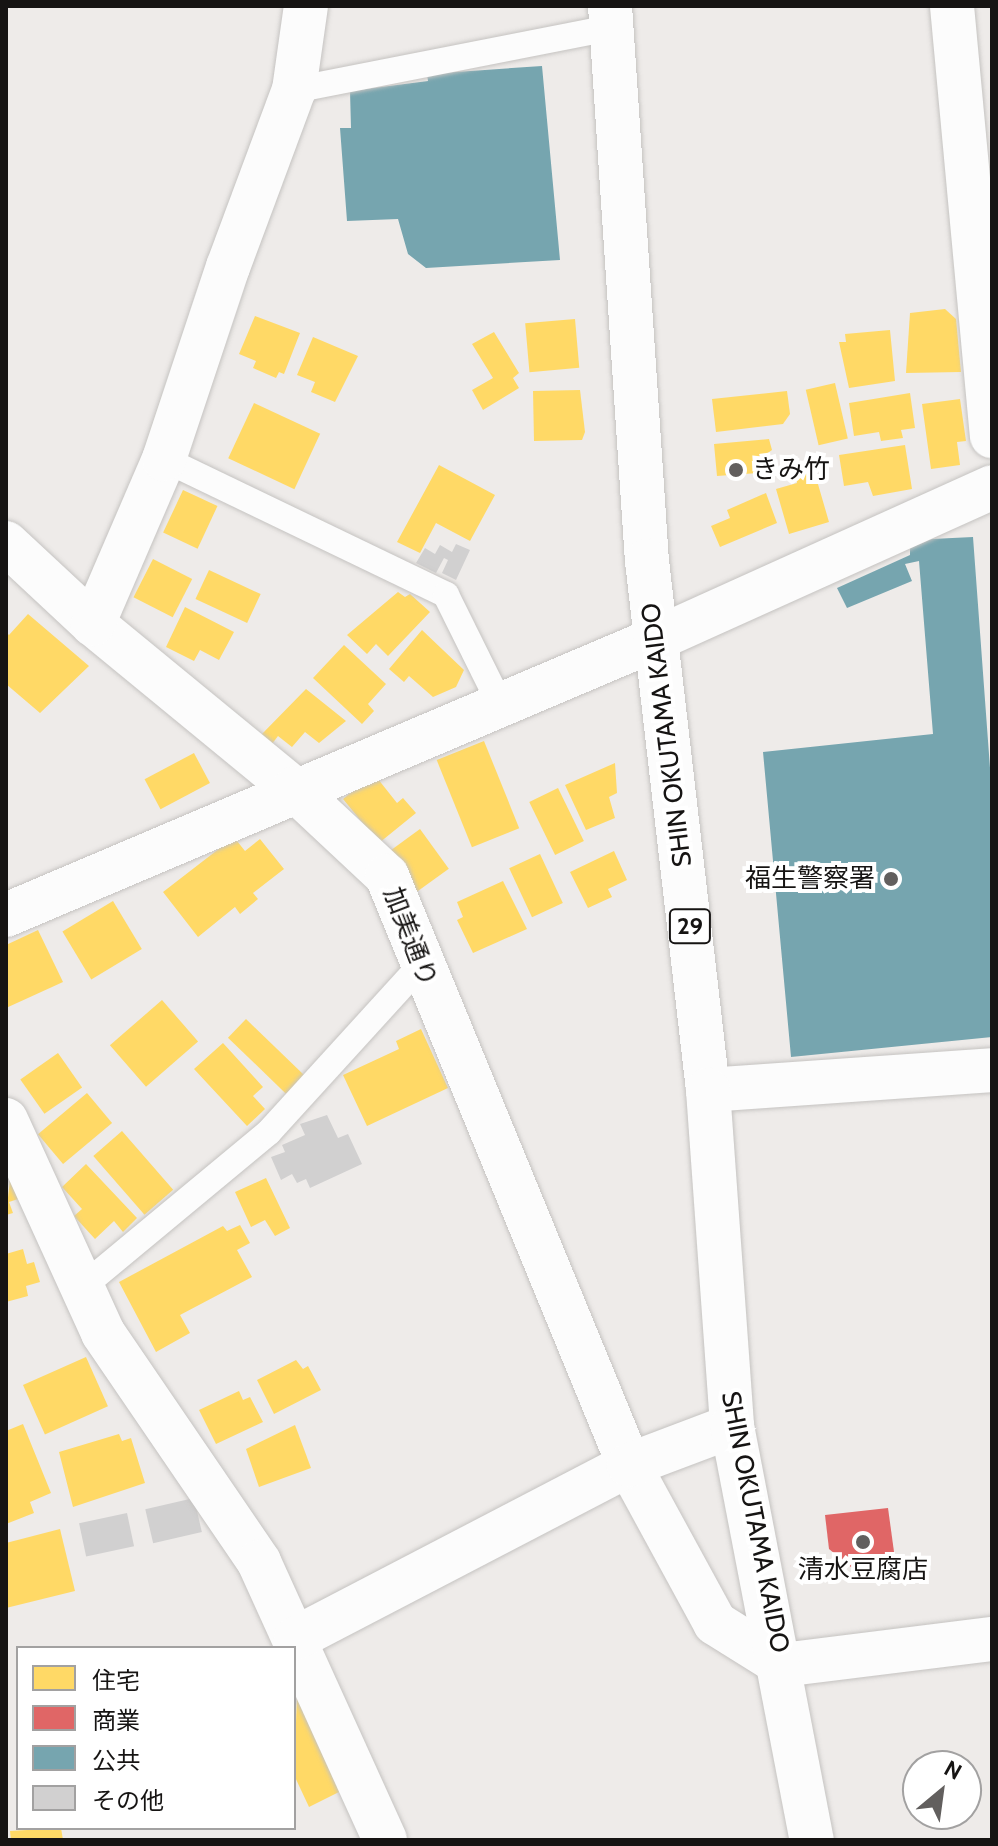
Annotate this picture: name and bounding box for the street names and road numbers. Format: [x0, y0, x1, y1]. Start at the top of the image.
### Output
street label: SHIN OKUTAMA KAIDO [635, 601, 699, 869]
street label: 加美通り [377, 883, 443, 991]
road number: 29 [668, 906, 712, 946]
street label: SHIN OKUTAMA KAIDO [714, 1389, 796, 1655]

